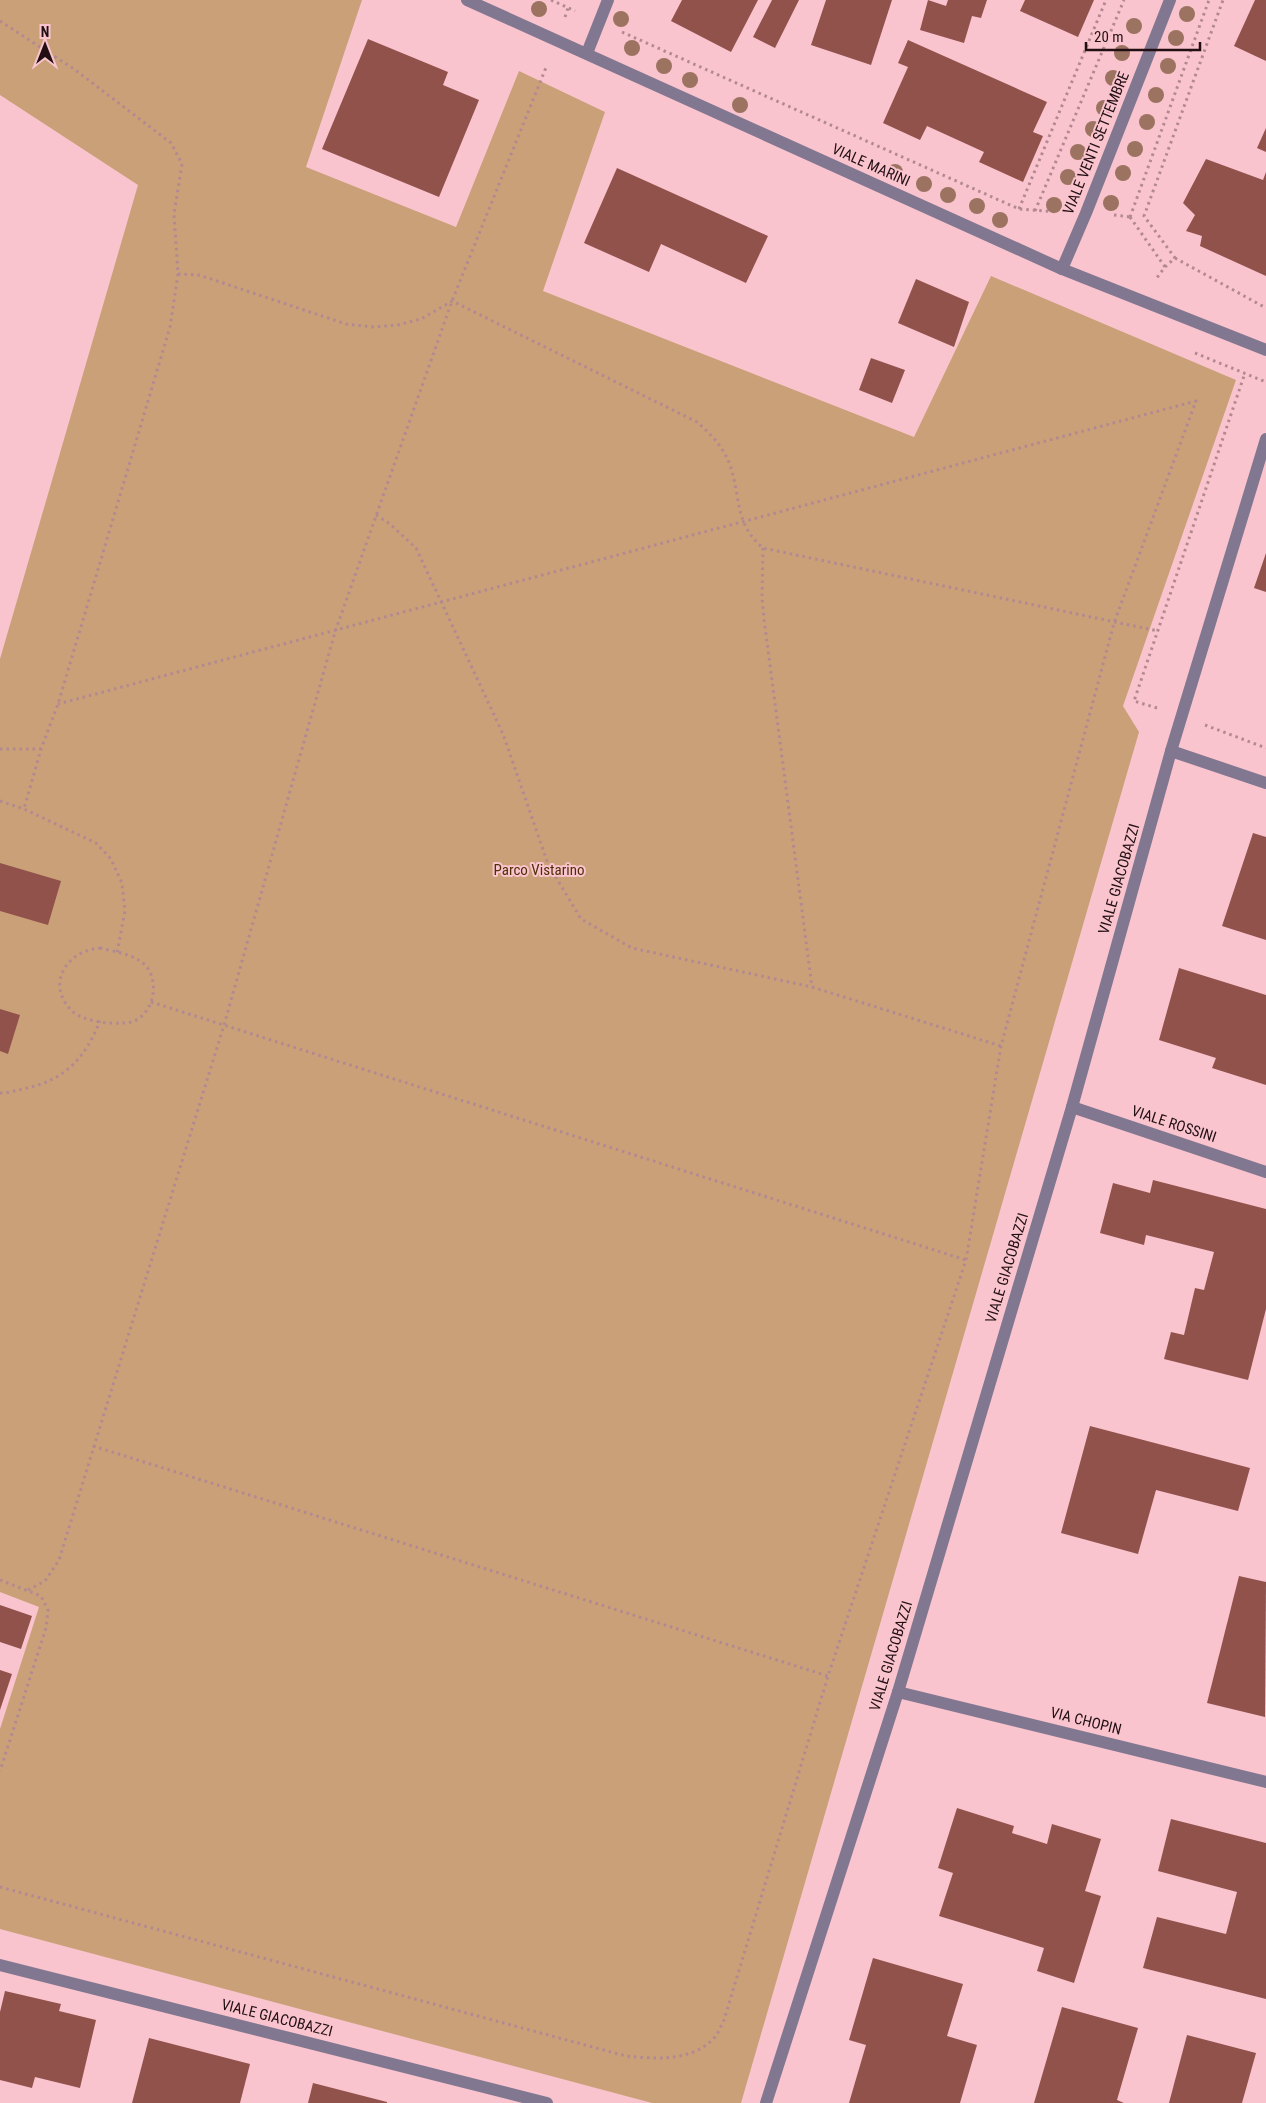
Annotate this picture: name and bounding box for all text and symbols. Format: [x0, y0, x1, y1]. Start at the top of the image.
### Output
north arrow [20, 20, 70, 70]
scale bar [1086, 20, 1200, 52]
text: N [41, 24, 49, 40]
text: 20 m [1094, 28, 1124, 46]
street label: VIALE VENTI SETTEMBRE [1059, 69, 1133, 217]
street label: VIALE MARINI [829, 140, 913, 190]
street label: VIALE GIACOBAZZI [1095, 822, 1143, 936]
park label: Parco Vistarino [494, 861, 584, 879]
street label: VIALE ROSSINI [1129, 1102, 1219, 1146]
street label: VIALE GIACOBAZZI [982, 1211, 1032, 1325]
street label: VIALE GIACOBAZZI [866, 1599, 916, 1713]
street label: VIA CHOPIN [1049, 1703, 1123, 1739]
street label: VIALE GIACOBAZZI [219, 1995, 335, 2041]

